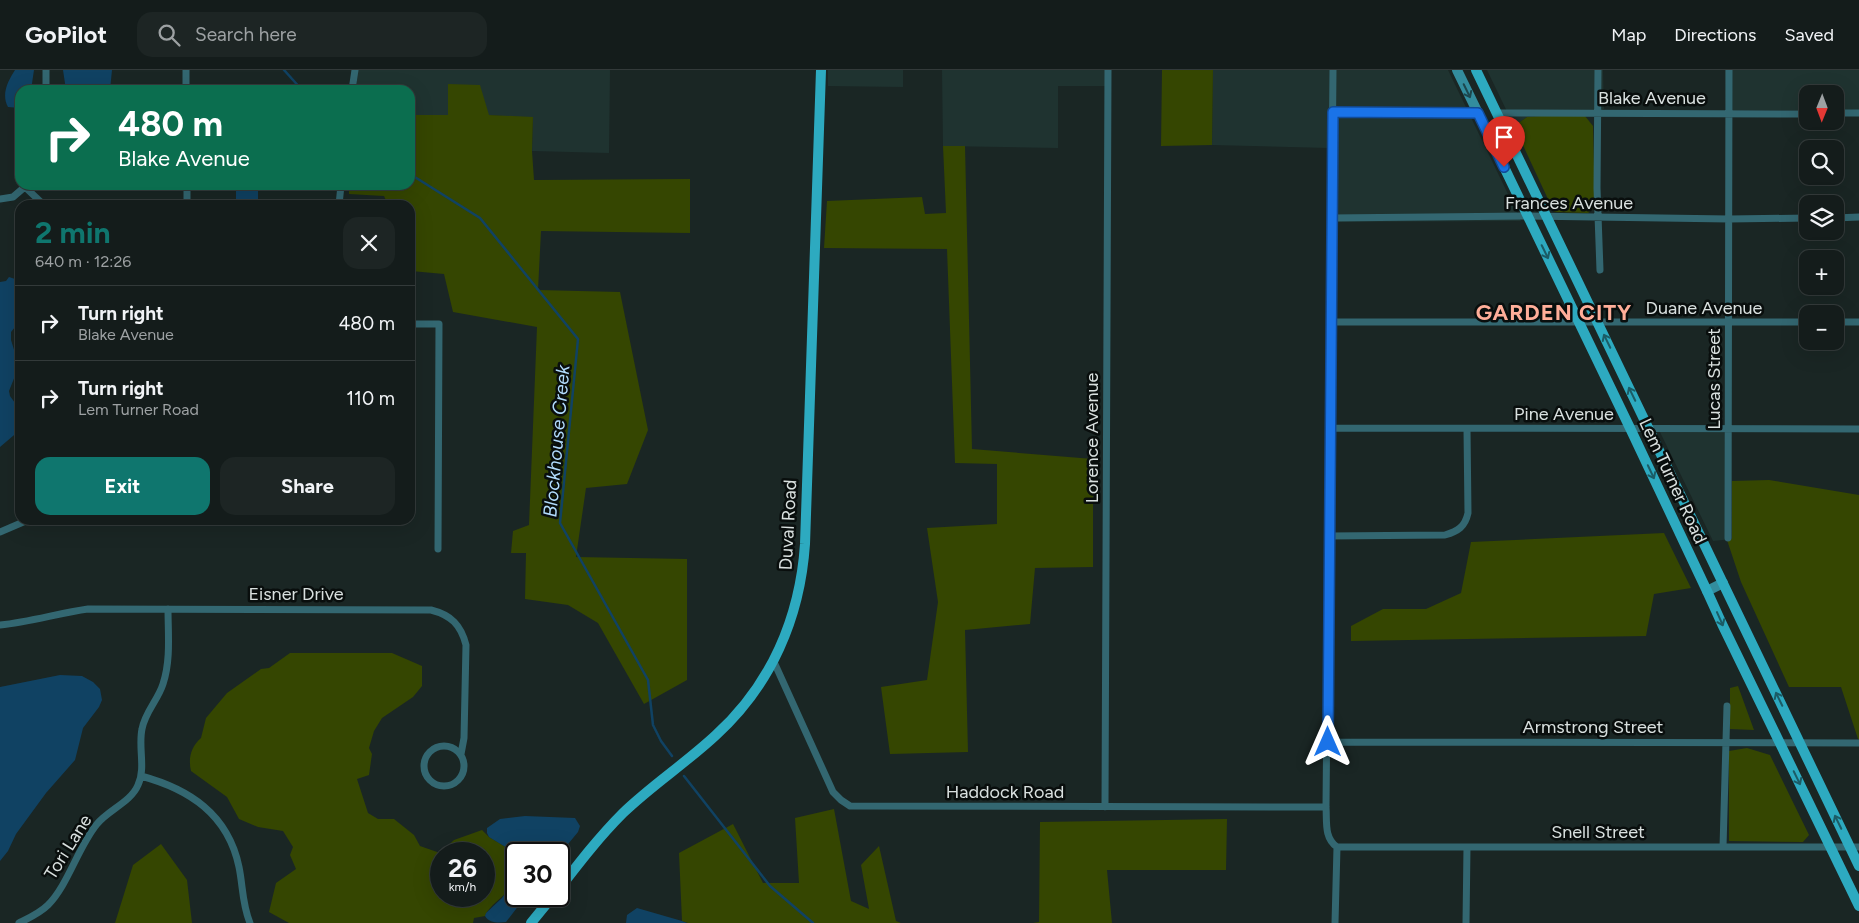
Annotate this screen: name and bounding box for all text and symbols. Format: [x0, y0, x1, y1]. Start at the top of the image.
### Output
search box [137, 12, 487, 57]
text: GoPilot [25, 20, 107, 49]
icon: search [155, 21, 183, 49]
text: Search here [195, 23, 297, 46]
text: Map [1611, 24, 1646, 46]
text: Directions [1674, 24, 1756, 46]
text: Saved [1784, 24, 1834, 46]
one-way arrow [1463, 83, 1473, 98]
north arrow [1799, 85, 1844, 130]
map controls [1799, 85, 1844, 350]
street label: Blake Avenue [1598, 87, 1706, 109]
text: 480 m [118, 103, 223, 145]
icon: right [35, 105, 100, 170]
pin [1483, 116, 1525, 167]
icon: arrive [1490, 123, 1518, 151]
button: search [1799, 140, 1844, 185]
text: Blake Avenue [118, 145, 250, 172]
street label: Frances Avenue [1505, 192, 1633, 214]
button: layers [1799, 195, 1844, 240]
text: 2 min [35, 214, 111, 251]
button: close [343, 217, 395, 269]
one-way arrow [1541, 244, 1550, 259]
button: + [1799, 250, 1844, 295]
text: 640 m · 12:26 [35, 252, 131, 271]
street label: Duane Avenue [1646, 297, 1763, 319]
district label: GARDEN CITY [1476, 299, 1632, 326]
text: Turn right [78, 302, 164, 325]
button: − [1799, 305, 1844, 350]
icon: right [35, 309, 63, 337]
text: 480 m [338, 312, 395, 335]
text: Blake Avenue [78, 325, 174, 344]
street label: Lucas Street [1703, 328, 1725, 430]
one-way arrow [1602, 334, 1611, 349]
water label: Blockhouse Creek [538, 363, 575, 518]
street label: Lorence Avenue [1081, 373, 1103, 503]
text: Turn right [78, 377, 164, 400]
icon: right [35, 384, 63, 412]
text: 110 m [346, 387, 395, 410]
one-way arrow [1627, 387, 1637, 402]
text: Lem Turner Road [78, 400, 199, 419]
street label: Pine Avenue [1514, 403, 1614, 425]
street label: Lem Turner Road [1634, 415, 1712, 547]
button: Exit [35, 457, 210, 515]
button: Share [220, 457, 395, 515]
one-way arrow [1647, 464, 1656, 479]
street label: Duval Road [775, 479, 801, 571]
street label: Eisner Drive [248, 583, 344, 605]
one-way arrow [1715, 611, 1725, 626]
one-way arrow [1774, 692, 1783, 707]
position arrow [1301, 715, 1353, 767]
street label: Armstrong Street [1523, 716, 1664, 738]
one-way arrow [1792, 770, 1802, 785]
street label: Haddock Road [946, 781, 1064, 803]
street label: Tori Lane [39, 810, 97, 884]
one-way arrow [1833, 815, 1842, 830]
street label: Snell Street [1551, 821, 1645, 843]
speed limit sign: 30 [505, 842, 570, 907]
text: 26 [448, 853, 477, 883]
text: km/h [449, 880, 476, 894]

